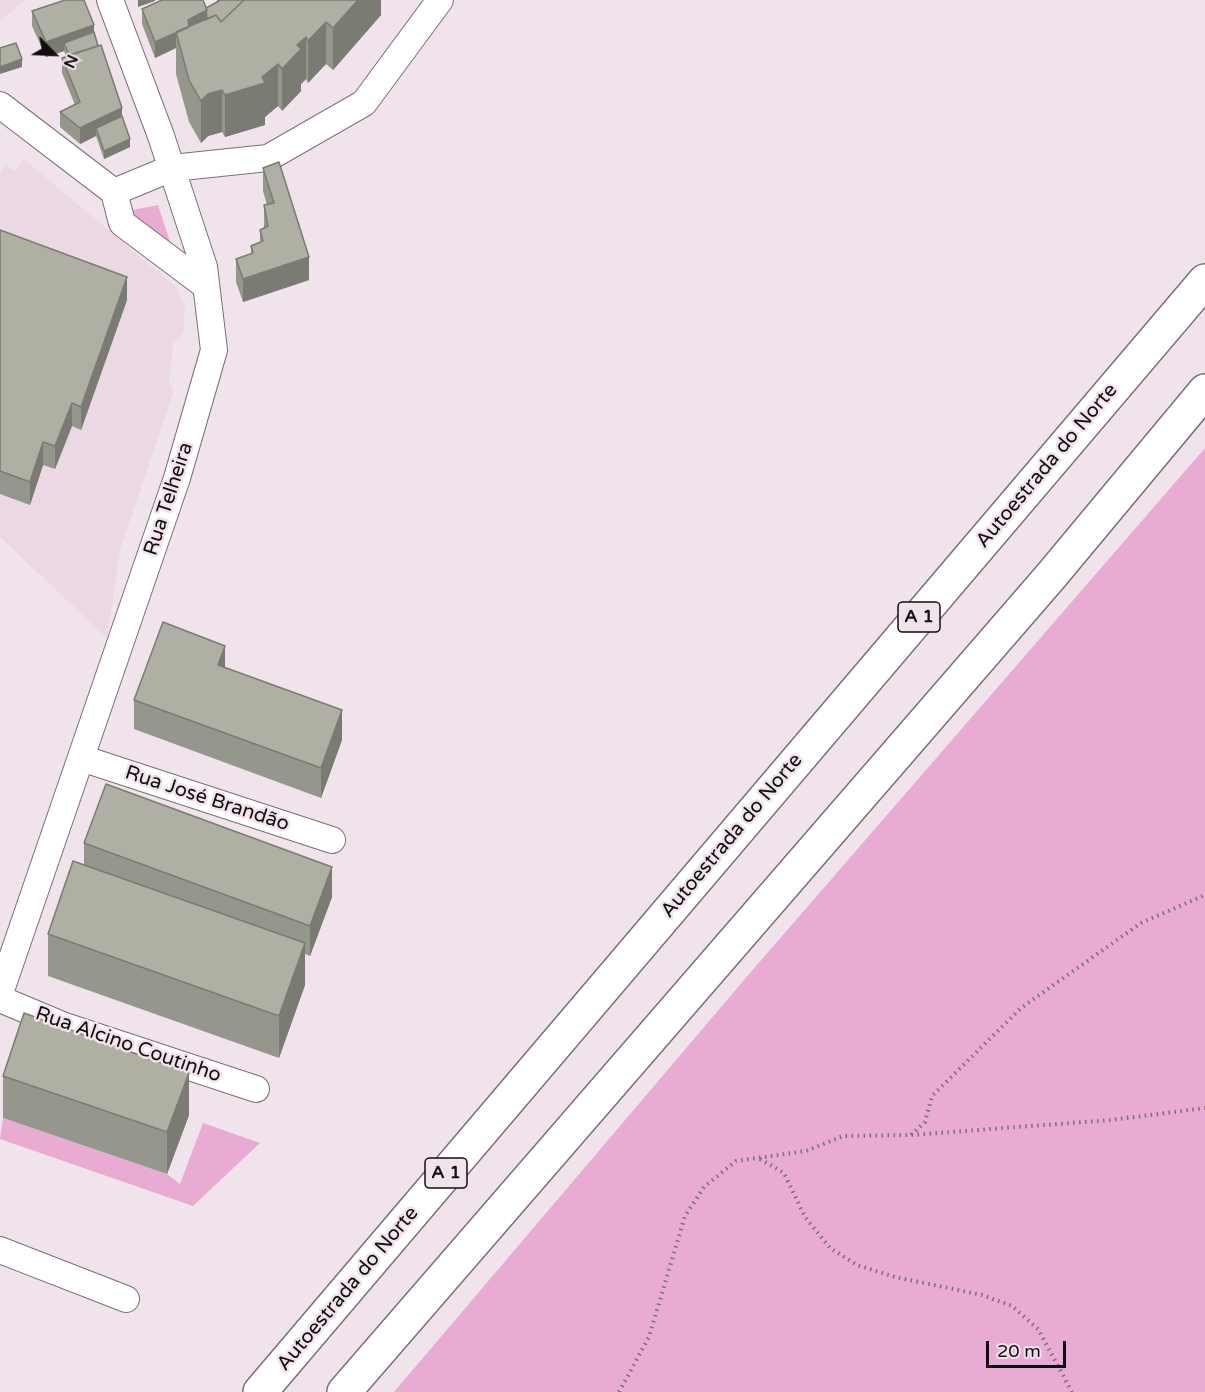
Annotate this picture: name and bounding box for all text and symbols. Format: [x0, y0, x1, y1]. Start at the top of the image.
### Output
north arrow [24, 24, 84, 84]
text: N [59, 51, 82, 71]
street label: Autoestrada do Norte [971, 379, 1123, 553]
street label: Rua Telheira [139, 439, 199, 559]
road number: A 1 [898, 602, 940, 632]
street label: Autoestrada do Norte [656, 749, 808, 923]
street label: Rua José Brandão [122, 761, 292, 837]
street label: Rua Alcino Coutinho [32, 1002, 224, 1088]
road number: A 1 [425, 1158, 467, 1188]
street label: Autoestrada do Norte [272, 1202, 424, 1376]
scale bar [989, 1329, 1068, 1367]
text: 20 m [997, 1340, 1041, 1362]

